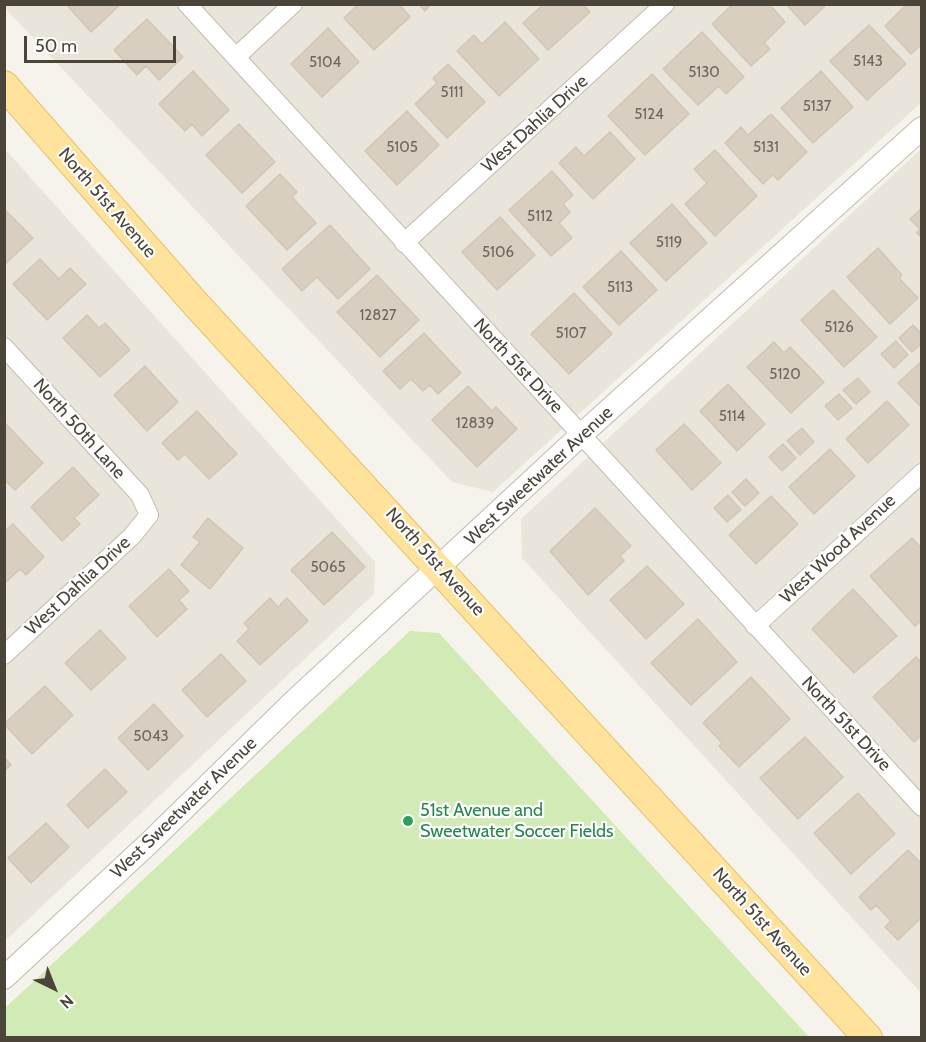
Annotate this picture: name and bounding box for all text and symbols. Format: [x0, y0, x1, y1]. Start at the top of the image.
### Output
scale bar [27, 24, 178, 62]
text: 50 m [35, 35, 77, 57]
house number: 5143 [853, 53, 883, 71]
house number: 5104 [309, 54, 341, 72]
house number: 5130 [688, 64, 720, 82]
street label: West Dahlia Drive [477, 71, 593, 177]
house number: 5111 [441, 84, 463, 102]
house number: 5137 [803, 98, 831, 116]
house number: 5124 [634, 106, 664, 124]
house number: 5105 [386, 139, 418, 157]
house number: 5131 [753, 139, 779, 157]
street label: North 51st Avenue [54, 144, 160, 262]
house number: 5112 [527, 208, 553, 226]
house number: 5119 [656, 234, 682, 252]
house number: 5106 [482, 244, 514, 262]
house number: 5113 [607, 279, 633, 297]
house number: 12827 [359, 307, 397, 325]
street label: North 51st Drive [469, 314, 567, 418]
house number: 5126 [824, 319, 854, 337]
house number: 5107 [556, 325, 586, 343]
house number: 5120 [769, 366, 801, 384]
street label: North 50th Lane [28, 375, 130, 483]
street label: West Sweetwater Avenue [461, 402, 617, 550]
house number: 5114 [719, 408, 745, 426]
house number: 12839 [456, 415, 494, 433]
street label: West Wood Avenue [776, 490, 900, 608]
street label: North 51st Avenue [381, 503, 489, 621]
street label: West Dahlia Drive [21, 532, 135, 640]
house number: 5065 [310, 559, 346, 577]
street label: North 51st Drive [797, 672, 895, 776]
house number: 5043 [133, 728, 169, 746]
street label: West Sweetwater Avenue [107, 733, 261, 883]
place label: 51st Avenue and Sweetwater Soccer Fields [420, 800, 614, 842]
marker: 51st Avenue and Sweetwater Soccer Fields [401, 814, 415, 828]
street label: North 51st Avenue [708, 863, 816, 981]
north arrow [24, 958, 84, 1018]
text: N [56, 991, 77, 1012]

